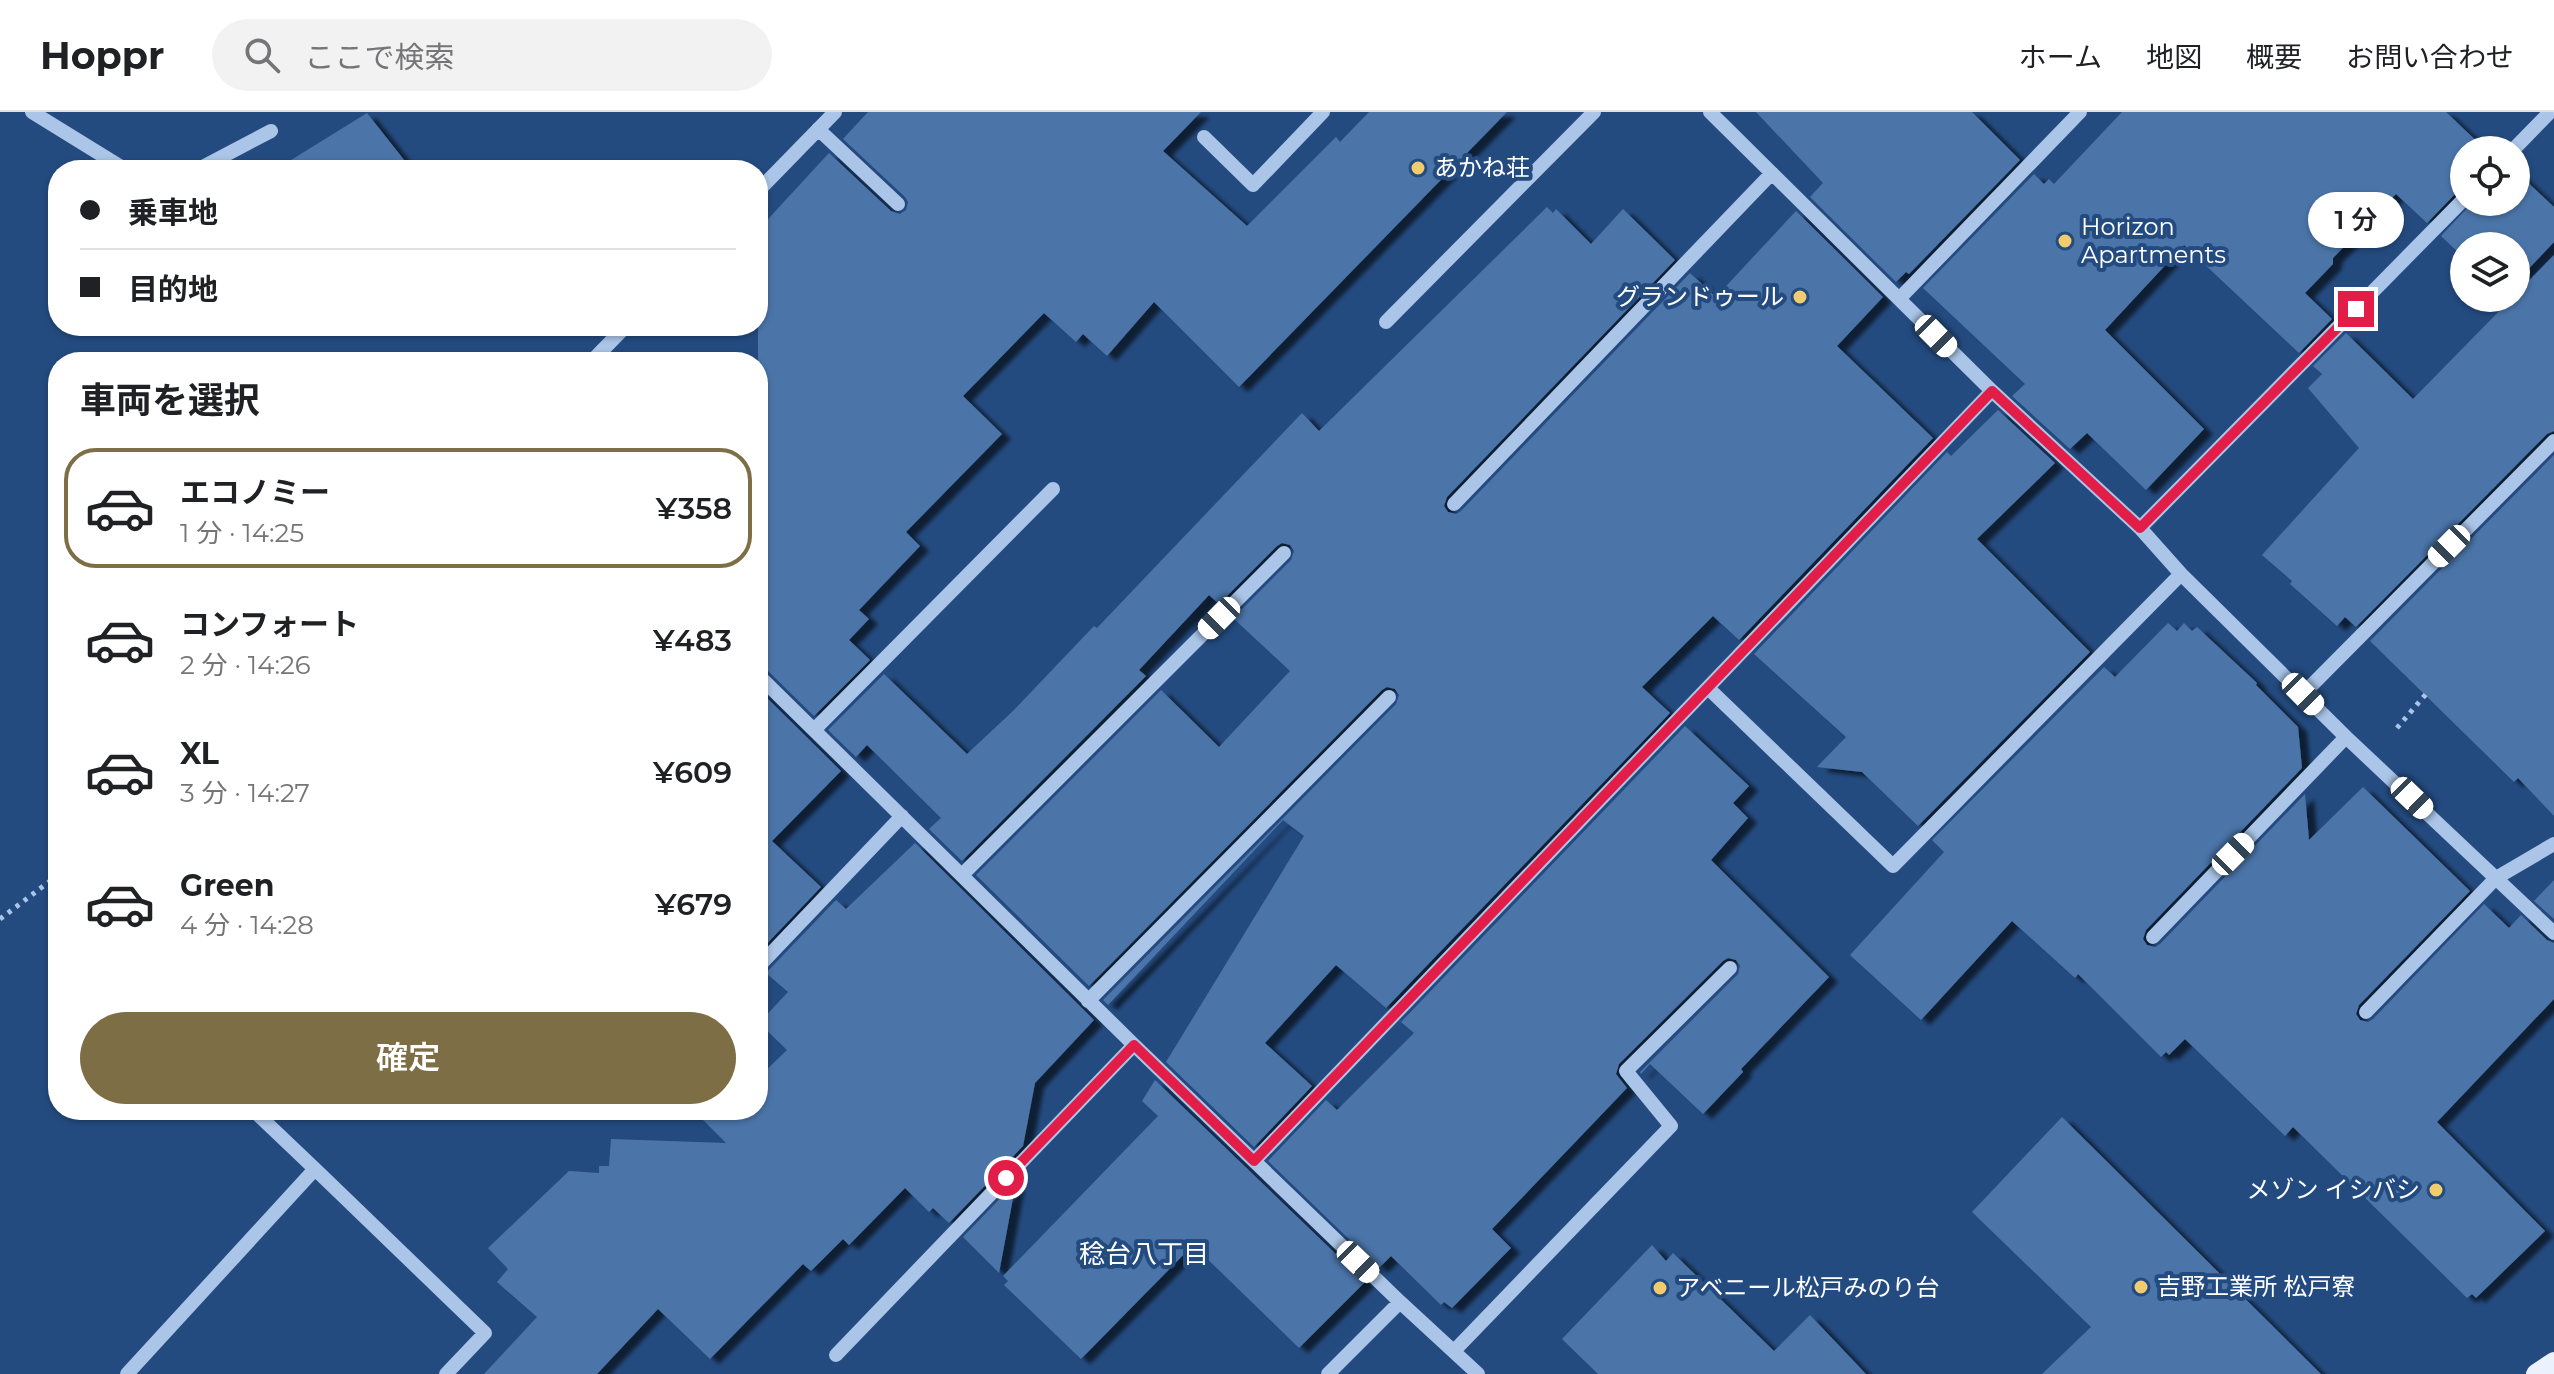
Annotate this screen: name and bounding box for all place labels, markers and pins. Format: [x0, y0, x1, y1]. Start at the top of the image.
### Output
place label: あかね荘 [1434, 153, 1530, 182]
marker: あかね荘 [1409, 159, 1427, 177]
place label: Horizon Apartments [2081, 212, 2226, 269]
marker: Horizon Apartments [2056, 232, 2074, 250]
place label: グランドゥール [1616, 282, 1784, 311]
marker: グランドゥール [1791, 288, 1809, 306]
place label: メゾン イシバシ [2246, 1175, 2420, 1204]
marker: メゾン イシバシ [2427, 1181, 2445, 1199]
place label: 吉野工業所 松戸寮 [2157, 1272, 2355, 1301]
place label: アベニール松戸みのり台 [1676, 1273, 1940, 1302]
marker: 吉野工業所 松戸寮 [2132, 1278, 2150, 1296]
marker: アベニール松戸みのり台 [1651, 1279, 1669, 1297]

